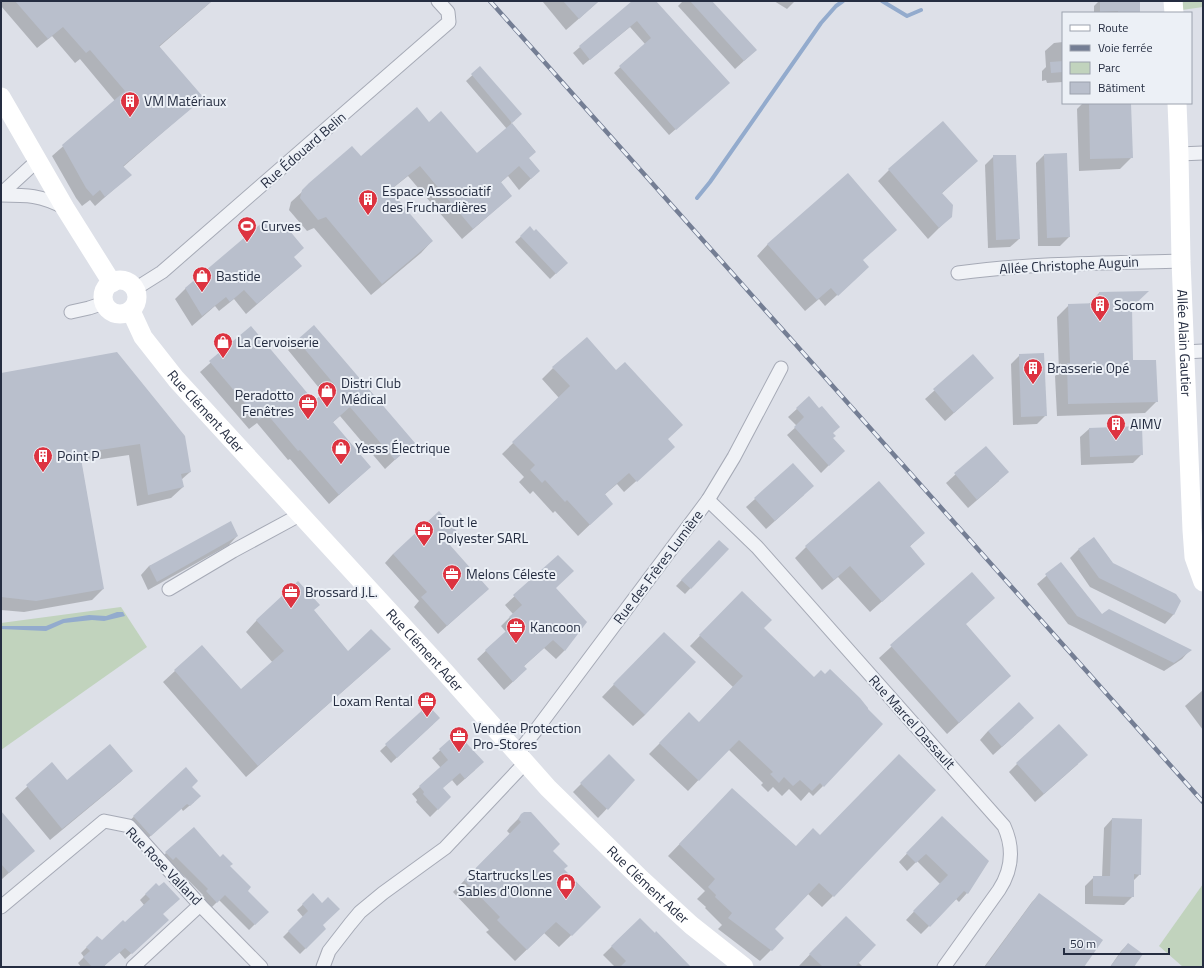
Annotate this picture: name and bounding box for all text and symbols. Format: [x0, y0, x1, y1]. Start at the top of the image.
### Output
legend [1062, 12, 1192, 104]
text: Route [1098, 18, 1128, 37]
text: Voie ferrée [1098, 38, 1153, 57]
text: Parc [1098, 58, 1120, 77]
text: Bâtiment [1098, 78, 1146, 97]
building icon: VM Matériaux [119, 90, 141, 118]
place label: VM Matériaux [144, 90, 227, 111]
street label: Rue Édouard Belin [255, 106, 350, 193]
place label: Espace Asssociatif des Fruchardières [382, 180, 491, 217]
building icon: Espace Asssociatif des Fruchardières [357, 188, 379, 216]
sports icon: Curves [236, 215, 258, 243]
place label: Curves [261, 215, 301, 236]
street label: Allée Christophe Auguin [999, 250, 1139, 279]
shop icon: Bastide [191, 265, 213, 293]
place label: Bastide [216, 265, 261, 286]
street label: Allée Alain Gautier [1172, 289, 1198, 397]
building icon: Socom [1089, 294, 1111, 322]
place label: Socom [1114, 294, 1154, 315]
shop icon: La Cervoiserie [212, 331, 234, 359]
place label: La Cervoiserie [237, 331, 319, 352]
building icon: Brasserie Opé [1022, 357, 1044, 385]
place label: Brasserie Opé [1047, 357, 1129, 378]
street label: Rue Clément Ader [163, 365, 250, 457]
place label: Distri Club Médical [341, 372, 401, 409]
shop icon: Distri Club Médical [316, 380, 338, 408]
place label: Peradotto Fenêtres [235, 384, 294, 421]
office icon: Peradotto Fenêtres [297, 392, 319, 420]
building icon: AIMV [1105, 413, 1127, 441]
place label: AIMV [1130, 413, 1162, 434]
shop icon: Yesss Électrique [330, 437, 352, 465]
place label: Yesss Électrique [355, 437, 450, 458]
building icon: Point P [32, 445, 54, 473]
place label: Point P [57, 445, 99, 466]
street label: Rue des Frères Lumière [608, 505, 708, 628]
place label: Tout le Polyester SARL [438, 511, 528, 548]
office icon: Tout le Polyester SARL [413, 519, 435, 547]
office icon: Melons Céleste [441, 563, 463, 591]
place label: Melons Céleste [466, 563, 556, 584]
office icon: Brossard J.L. [280, 581, 302, 609]
place label: Brossard J.L. [305, 581, 378, 602]
street label: Rue Clément Ader [382, 604, 469, 696]
office icon: Kancoon [505, 616, 527, 644]
place label: Kancoon [530, 616, 581, 637]
street label: Rue Marcel Dassault [864, 670, 961, 774]
place label: Loxam Rental [333, 690, 413, 711]
office icon: Loxam Rental [416, 690, 438, 718]
place label: Vendée Protection Pro-Stores [473, 717, 581, 754]
office icon: Vendée Protection Pro-Stores [448, 725, 470, 753]
street label: Rue Rose Valland [121, 822, 207, 910]
street label: Rue Clément Ader [603, 840, 694, 928]
place label: Startrucks Les Sables d'Olonne [458, 864, 552, 901]
shop icon: Startrucks Les Sables d'Olonne [555, 872, 577, 900]
scale bar [1064, 930, 1169, 956]
text: 50 m [1070, 934, 1096, 953]

